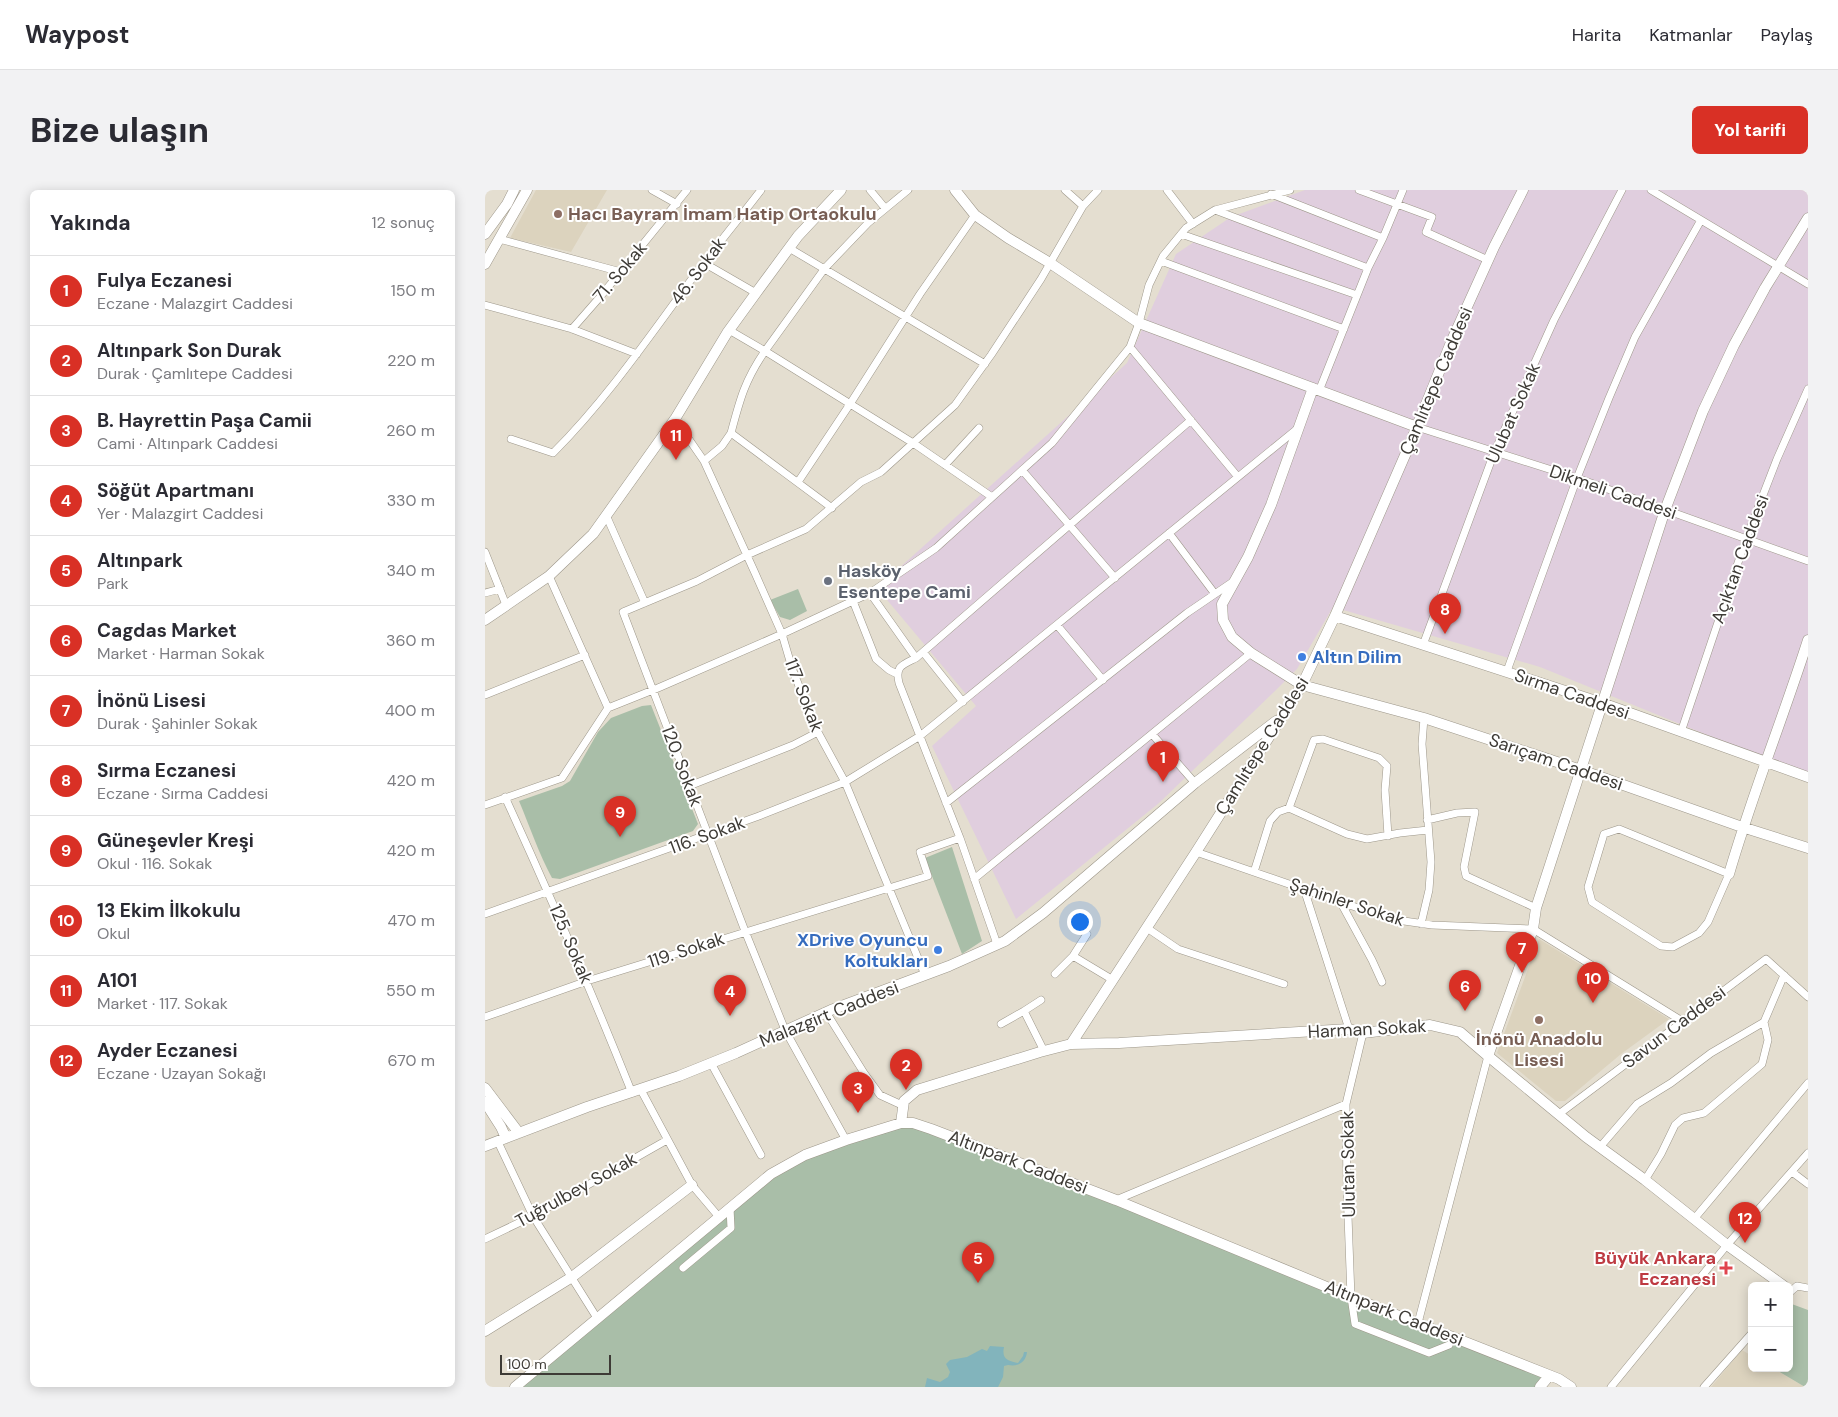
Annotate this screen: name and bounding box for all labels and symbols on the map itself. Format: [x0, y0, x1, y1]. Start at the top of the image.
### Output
place label: Hacı Bayram İmam Hatip Ortaokulu [568, 202, 877, 226]
marker: Hacı Bayram İmam Hatip Ortaokulu [552, 208, 564, 220]
street label: 46. Sokak [665, 232, 731, 310]
street label: 71. Sokak [587, 236, 653, 308]
street label: Çamlıtepe Caddesi [1394, 303, 1478, 459]
street label: Ulubat Sokak [1480, 359, 1546, 467]
pin: 11 [660, 419, 692, 460]
street label: Dikmeli Caddesi [1546, 459, 1680, 525]
street label: Açıktan Caddesi [1706, 491, 1774, 627]
place label: Hasköy Esentepe Cami [838, 559, 971, 604]
marker: Hasköy Esentepe Cami [822, 575, 834, 587]
pin: 8 [1429, 593, 1461, 634]
place label: Altın Dilim [1312, 645, 1402, 669]
marker: Altın Dilim [1296, 651, 1308, 663]
street label: 117. Sokak [779, 655, 829, 735]
street label: Sırma Caddesi [1511, 663, 1633, 725]
street label: Çamlıtepe Caddesi [1210, 672, 1314, 820]
street label: 120. Sokak [656, 722, 708, 810]
street label: Sarıçam Caddesi [1486, 728, 1626, 796]
pin: 1 [1147, 741, 1179, 782]
pin: 9 [604, 796, 636, 837]
street label: 116. Sokak [666, 810, 748, 860]
street label: Şahinler Sokak [1286, 872, 1408, 932]
street label: 125. Sokak [543, 901, 599, 987]
your location [1067, 909, 1093, 935]
street label: 119. Sokak [645, 926, 727, 974]
place label: XDrive Oyuncu Koltukları [797, 928, 928, 973]
pin: 7 [1506, 932, 1538, 973]
marker: XDrive Oyuncu Koltukları [932, 944, 944, 956]
pin: 10 [1577, 962, 1609, 1003]
pin: 6 [1449, 970, 1481, 1011]
pin: 4 [714, 975, 746, 1016]
street label: Malazgirt Caddesi [756, 975, 902, 1053]
street label: Savun Caddesi [1618, 980, 1730, 1074]
street label: Harman Sokak [1307, 1014, 1427, 1044]
marker: İnönü Anadolu Lisesi [1533, 1014, 1545, 1026]
place label: İnönü Anadolu Lisesi [1476, 1027, 1602, 1072]
pin: 2 [890, 1049, 922, 1090]
pin: 3 [842, 1072, 874, 1113]
street label: Ulutan Sokak [1335, 1110, 1361, 1218]
street label: Altınpark Caddesi [945, 1124, 1091, 1200]
street label: Tuğrulbey Sokak [511, 1147, 641, 1233]
pin: 12 [1729, 1202, 1761, 1243]
pin: 5 [962, 1242, 994, 1283]
place label: Büyük Ankara Eczanesi [1594, 1246, 1716, 1291]
marker: Büyük Ankara Eczanesi [1720, 1262, 1732, 1274]
street label: Altınpark Caddesi [1321, 1274, 1467, 1352]
scale bar [500, 1352, 611, 1375]

